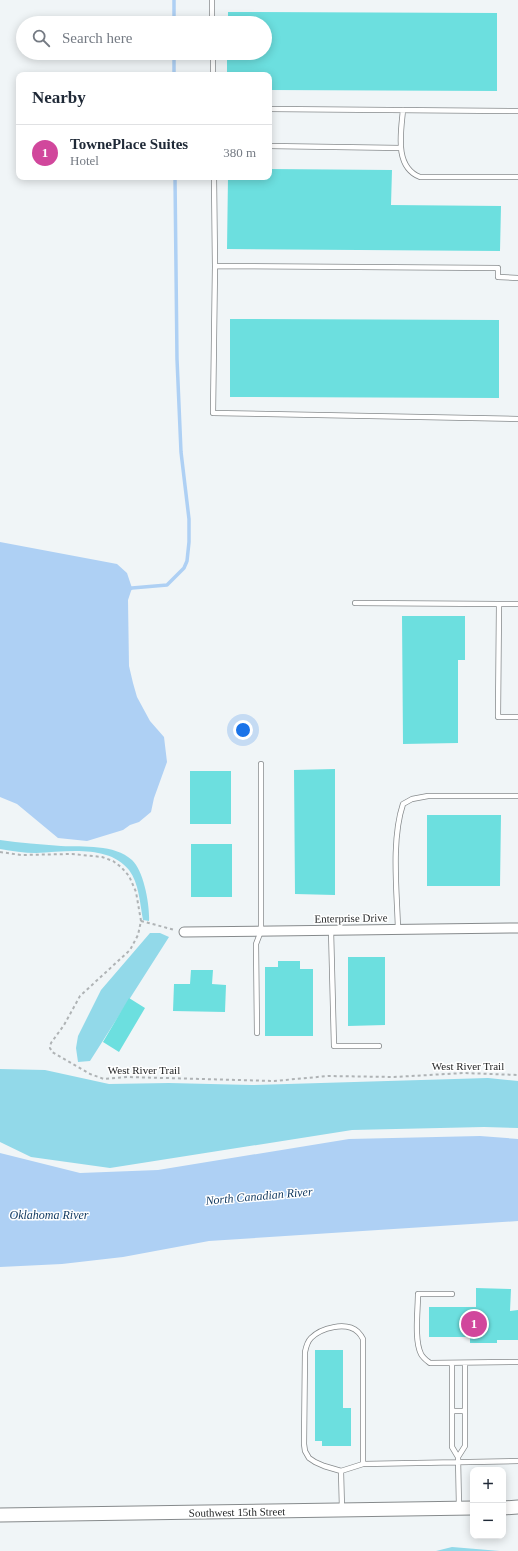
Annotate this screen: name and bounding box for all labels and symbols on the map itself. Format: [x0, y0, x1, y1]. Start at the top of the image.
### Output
your location [233, 720, 253, 740]
street label: Enterprise Drive [314, 911, 388, 925]
street label: West River Trail [432, 1060, 504, 1072]
street label: West River Trail [108, 1064, 180, 1076]
water label: North Canadian River [204, 1184, 313, 1208]
water label: Oklahoma River [10, 1208, 89, 1222]
pin: 1 [461, 1309, 487, 1339]
street label: Southwest 15th Street [189, 1505, 285, 1519]

